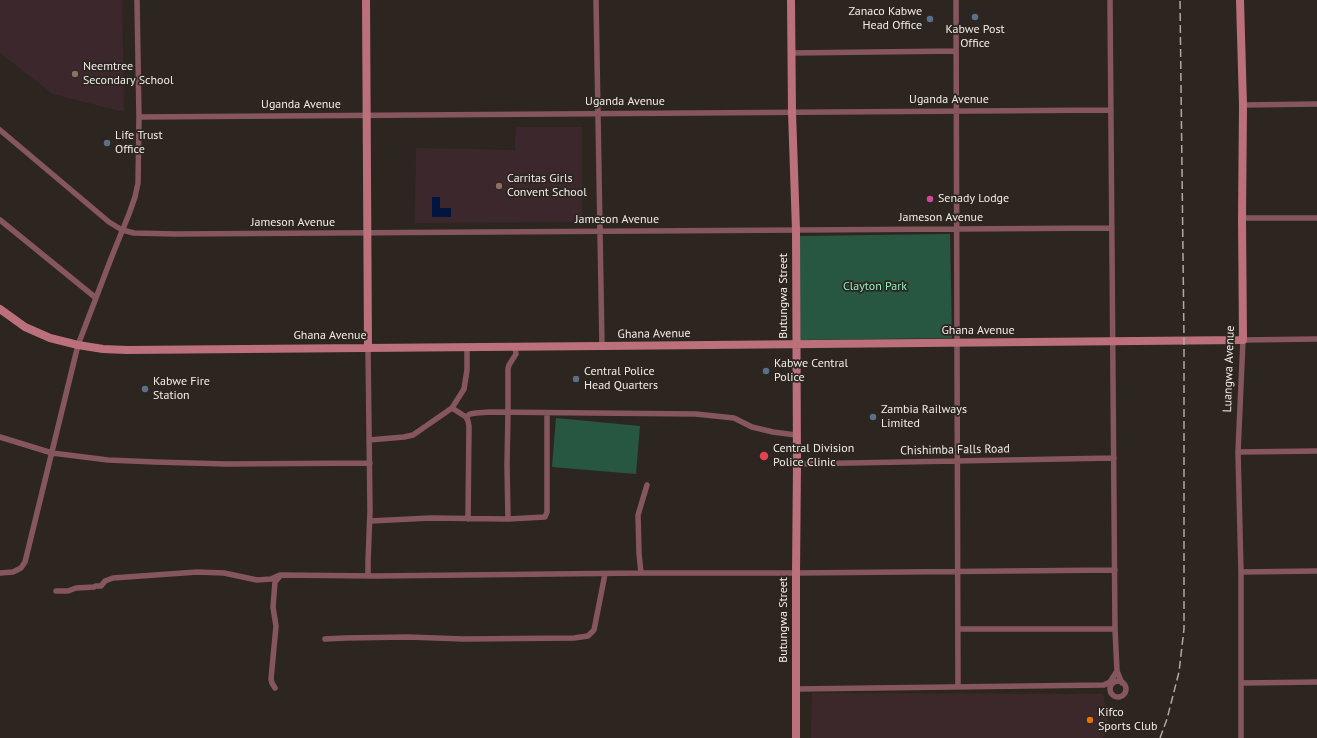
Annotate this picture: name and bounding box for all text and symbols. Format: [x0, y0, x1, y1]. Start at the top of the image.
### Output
place label: Zanaco Kabwe Head Office [848, 5, 922, 33]
marker: Kabwe Post Office [970, 12, 980, 22]
marker: Zanaco Kabwe Head Office [925, 14, 935, 24]
place label: Kabwe Post Office [945, 23, 1005, 51]
place label: Neemtree Secondary School [83, 60, 173, 88]
marker: Neemtree Secondary School [70, 69, 80, 79]
street label: Uganda Avenue [909, 93, 989, 107]
street label: Uganda Avenue [585, 95, 665, 109]
street label: Uganda Avenue [261, 98, 341, 112]
place label: Life Trust Office [115, 129, 162, 157]
marker: Life Trust Office [102, 138, 112, 148]
place label: Carritas Girls Convent School [507, 172, 587, 200]
marker: Carritas Girls Convent School [494, 181, 504, 191]
place label: Senady Lodge [938, 192, 1009, 206]
marker: Senady Lodge [925, 194, 935, 204]
street label: Jameson Avenue [899, 211, 983, 225]
street label: Jameson Avenue [575, 213, 659, 227]
street label: Jameson Avenue [251, 216, 335, 230]
street label: Butungwa Street [777, 253, 791, 339]
park label: Clayton Park [843, 280, 907, 294]
street label: Ghana Avenue [941, 324, 1015, 338]
street label: Luangwa Avenue [1220, 325, 1238, 413]
street label: Ghana Avenue [617, 326, 691, 342]
street label: Ghana Avenue [293, 329, 367, 343]
place label: Kabwe Central Police [774, 357, 848, 385]
place label: Central Police Head Quarters [584, 365, 658, 393]
marker: Kabwe Central Police [761, 366, 771, 376]
marker: Central Police Head Quarters [571, 374, 581, 384]
place label: Kabwe Fire Station [153, 375, 210, 403]
marker: Kabwe Fire Station [140, 384, 150, 394]
place label: Zambia Railways Limited [881, 403, 967, 431]
marker: Zambia Railways Limited [868, 412, 878, 422]
place label: Central Division Police Clinic [773, 442, 854, 470]
street label: Chishimba Falls Road [900, 442, 1010, 458]
marker: Central Division Police Clinic [758, 450, 770, 462]
street label: Butungwa Street [777, 577, 791, 663]
place label: Kifco Sports Club [1098, 706, 1157, 734]
marker: Kifco Sports Club [1085, 715, 1095, 725]

